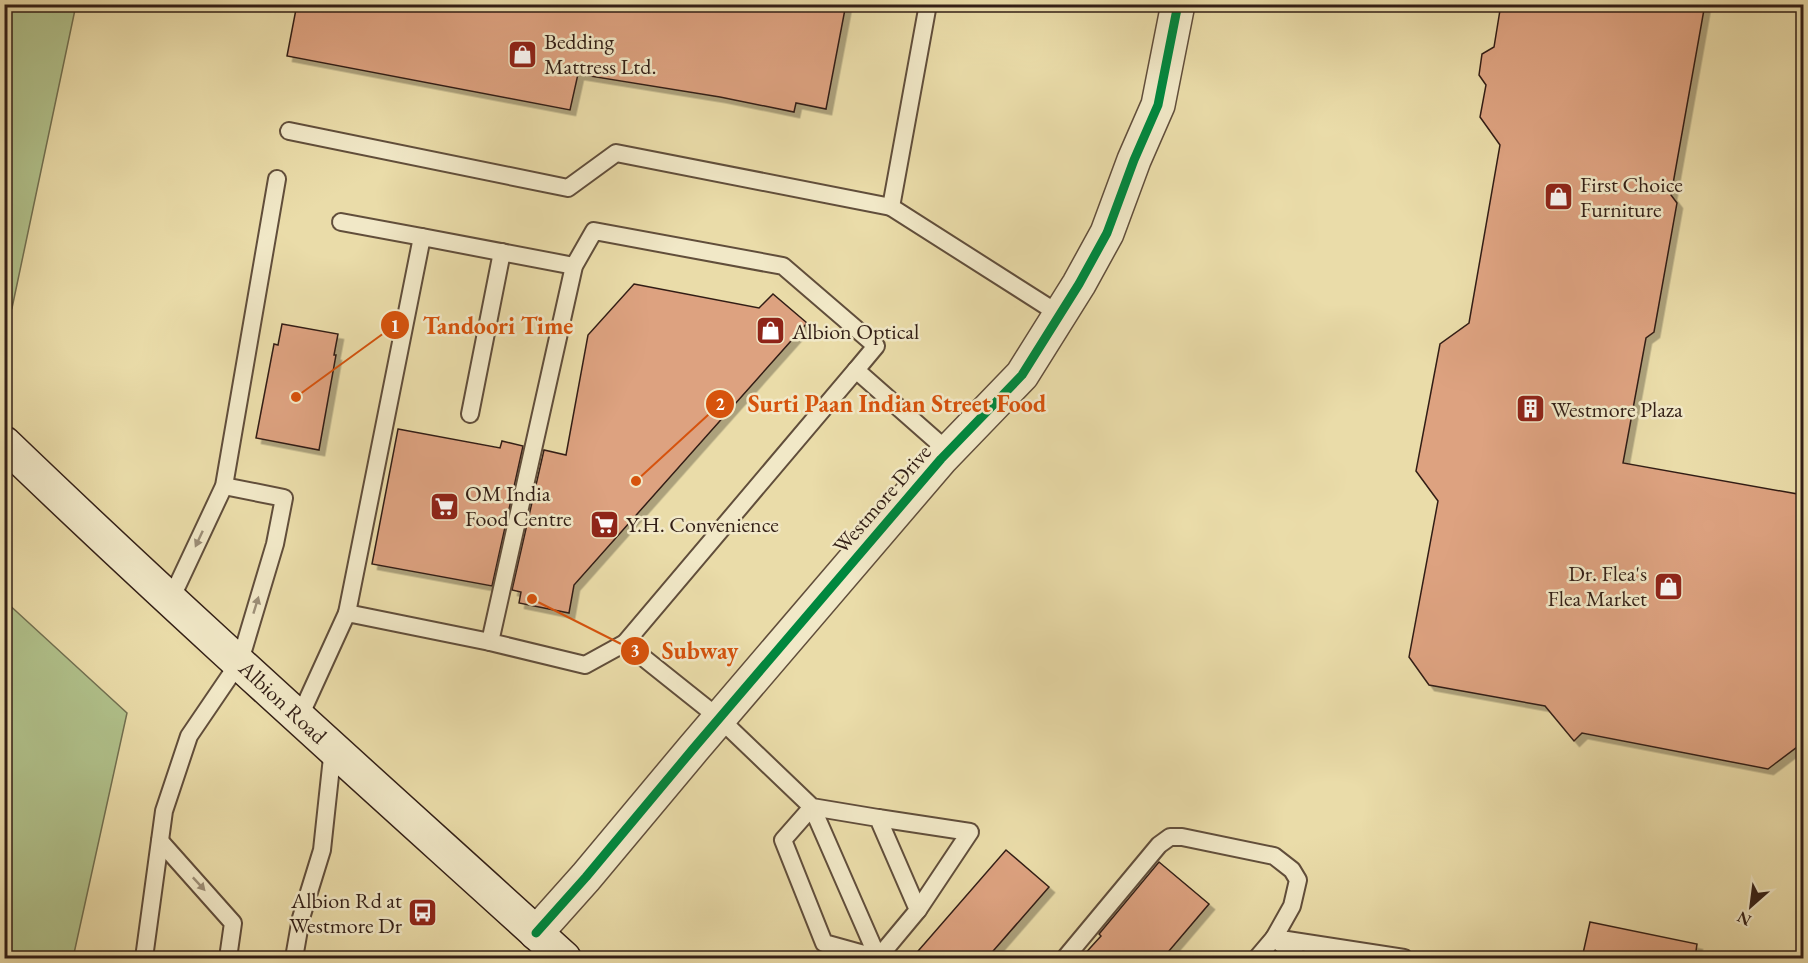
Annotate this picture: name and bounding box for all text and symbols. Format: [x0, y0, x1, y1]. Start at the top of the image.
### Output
place label: Bedding Mattress Ltd. [544, 27, 656, 81]
shop icon: Bedding Mattress Ltd. [507, 38, 539, 70]
place label: First Choice Furniture [1580, 170, 1683, 224]
shop icon: First Choice Furniture [1543, 181, 1575, 213]
callout: Tandoori Time [380, 304, 585, 346]
text: Tandoori Time [423, 310, 573, 341]
text: 1 [390, 314, 400, 337]
shop icon: Albion Optical [755, 315, 787, 347]
place label: Albion Optical [791, 317, 919, 346]
callout: Surti Paan Indian Street Food [705, 383, 1058, 425]
text: Surti Paan Indian Street Food [748, 388, 1047, 419]
text: 2 [715, 392, 725, 415]
building icon: Westmore Plaza [1514, 393, 1546, 425]
place label: Westmore Plaza [1551, 395, 1683, 424]
street label: Westmore Drive [826, 438, 938, 560]
place label: OM India Food Centre [465, 479, 572, 533]
supermarket icon: OM India Food Centre [428, 490, 460, 522]
supermarket icon: Y.H. Convenience [589, 508, 621, 540]
place label: Y.H. Convenience [626, 510, 779, 539]
one-way arrow [195, 530, 204, 547]
place label: Dr. Flea's Flea Market [1547, 559, 1647, 613]
shop icon: Dr. Flea's Flea Market [1652, 570, 1684, 602]
one-way arrow [252, 596, 261, 614]
callout: Subway [620, 630, 750, 672]
text: Subway [662, 635, 739, 667]
text: 3 [630, 639, 640, 662]
street label: Albion Road [232, 653, 334, 751]
one-way arrow [192, 876, 205, 891]
north arrow [1721, 876, 1781, 936]
place label: Albion Rd at Westmore Dr [289, 886, 403, 940]
bus stop icon: Albion Rd at Westmore Dr [407, 897, 439, 929]
text: N [1734, 906, 1755, 931]

